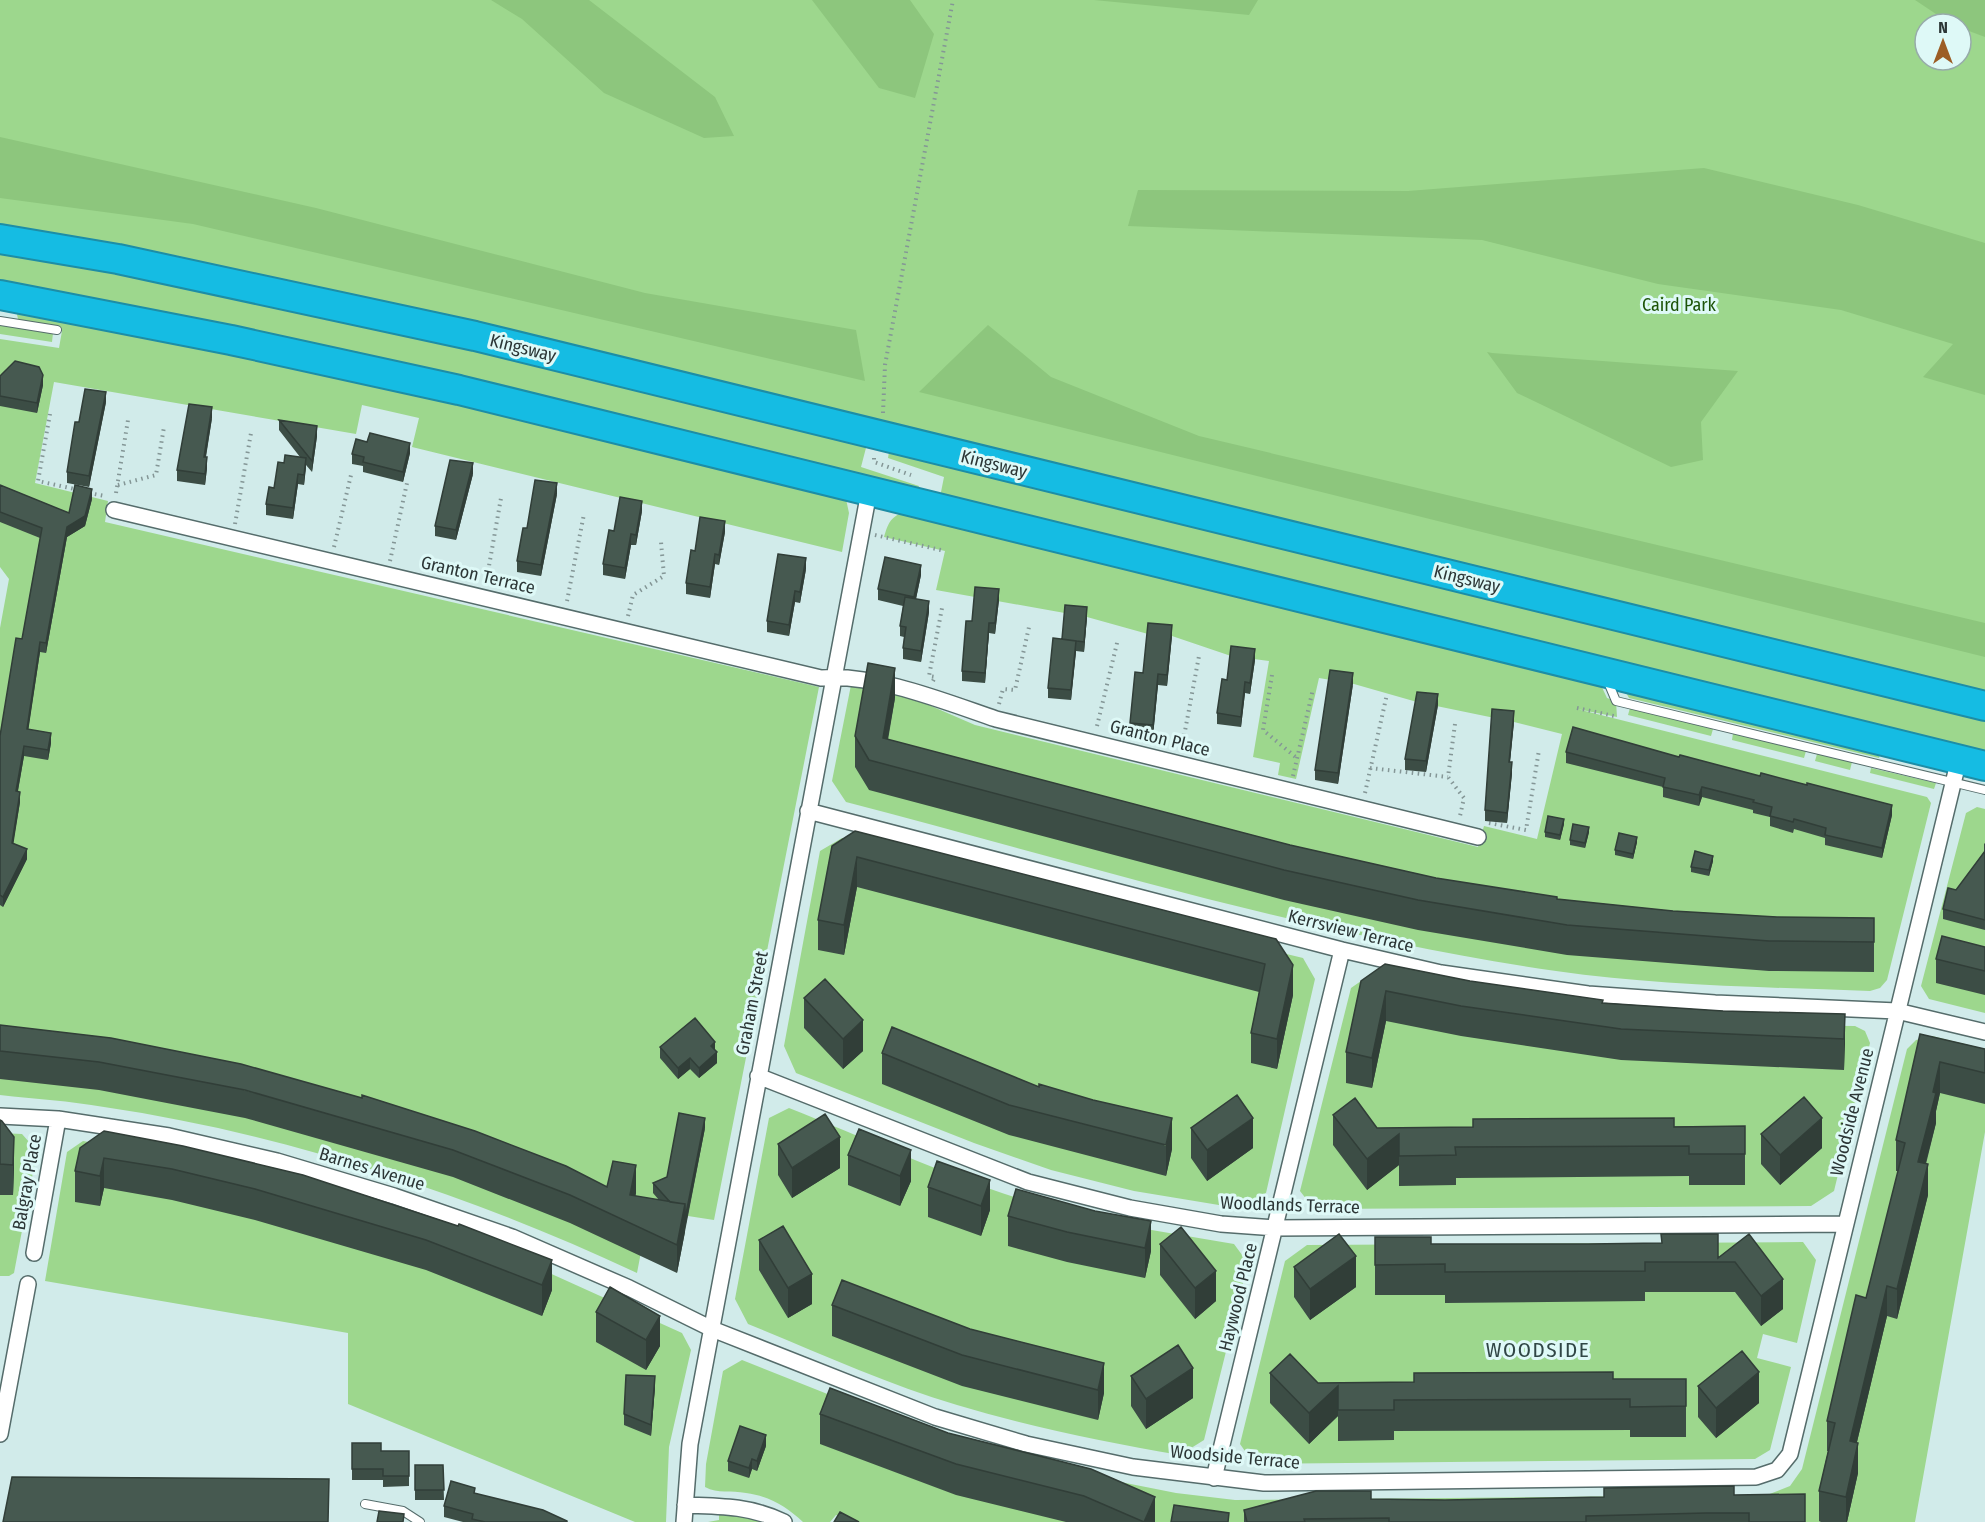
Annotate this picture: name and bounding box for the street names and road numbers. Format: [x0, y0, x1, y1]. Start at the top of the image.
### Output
street label: Kingsway [488, 329, 558, 367]
street label: Kingsway [959, 445, 1029, 483]
street label: Granton Terrace [419, 551, 537, 599]
street label: Kingsway [1432, 560, 1502, 598]
street label: Granton Place [1108, 715, 1212, 761]
street label: Kerrsview Terrace [1286, 905, 1416, 957]
street label: Graham Street [731, 949, 773, 1057]
street label: Woodside Avenue [1825, 1046, 1879, 1178]
street label: Balgray Place [8, 1132, 46, 1232]
street label: Barnes Avenue [317, 1142, 428, 1196]
street label: Woodlands Terrace [1220, 1192, 1360, 1218]
street label: Haywood Place [1214, 1240, 1262, 1354]
street label: Woodside Terrace [1169, 1440, 1301, 1474]

